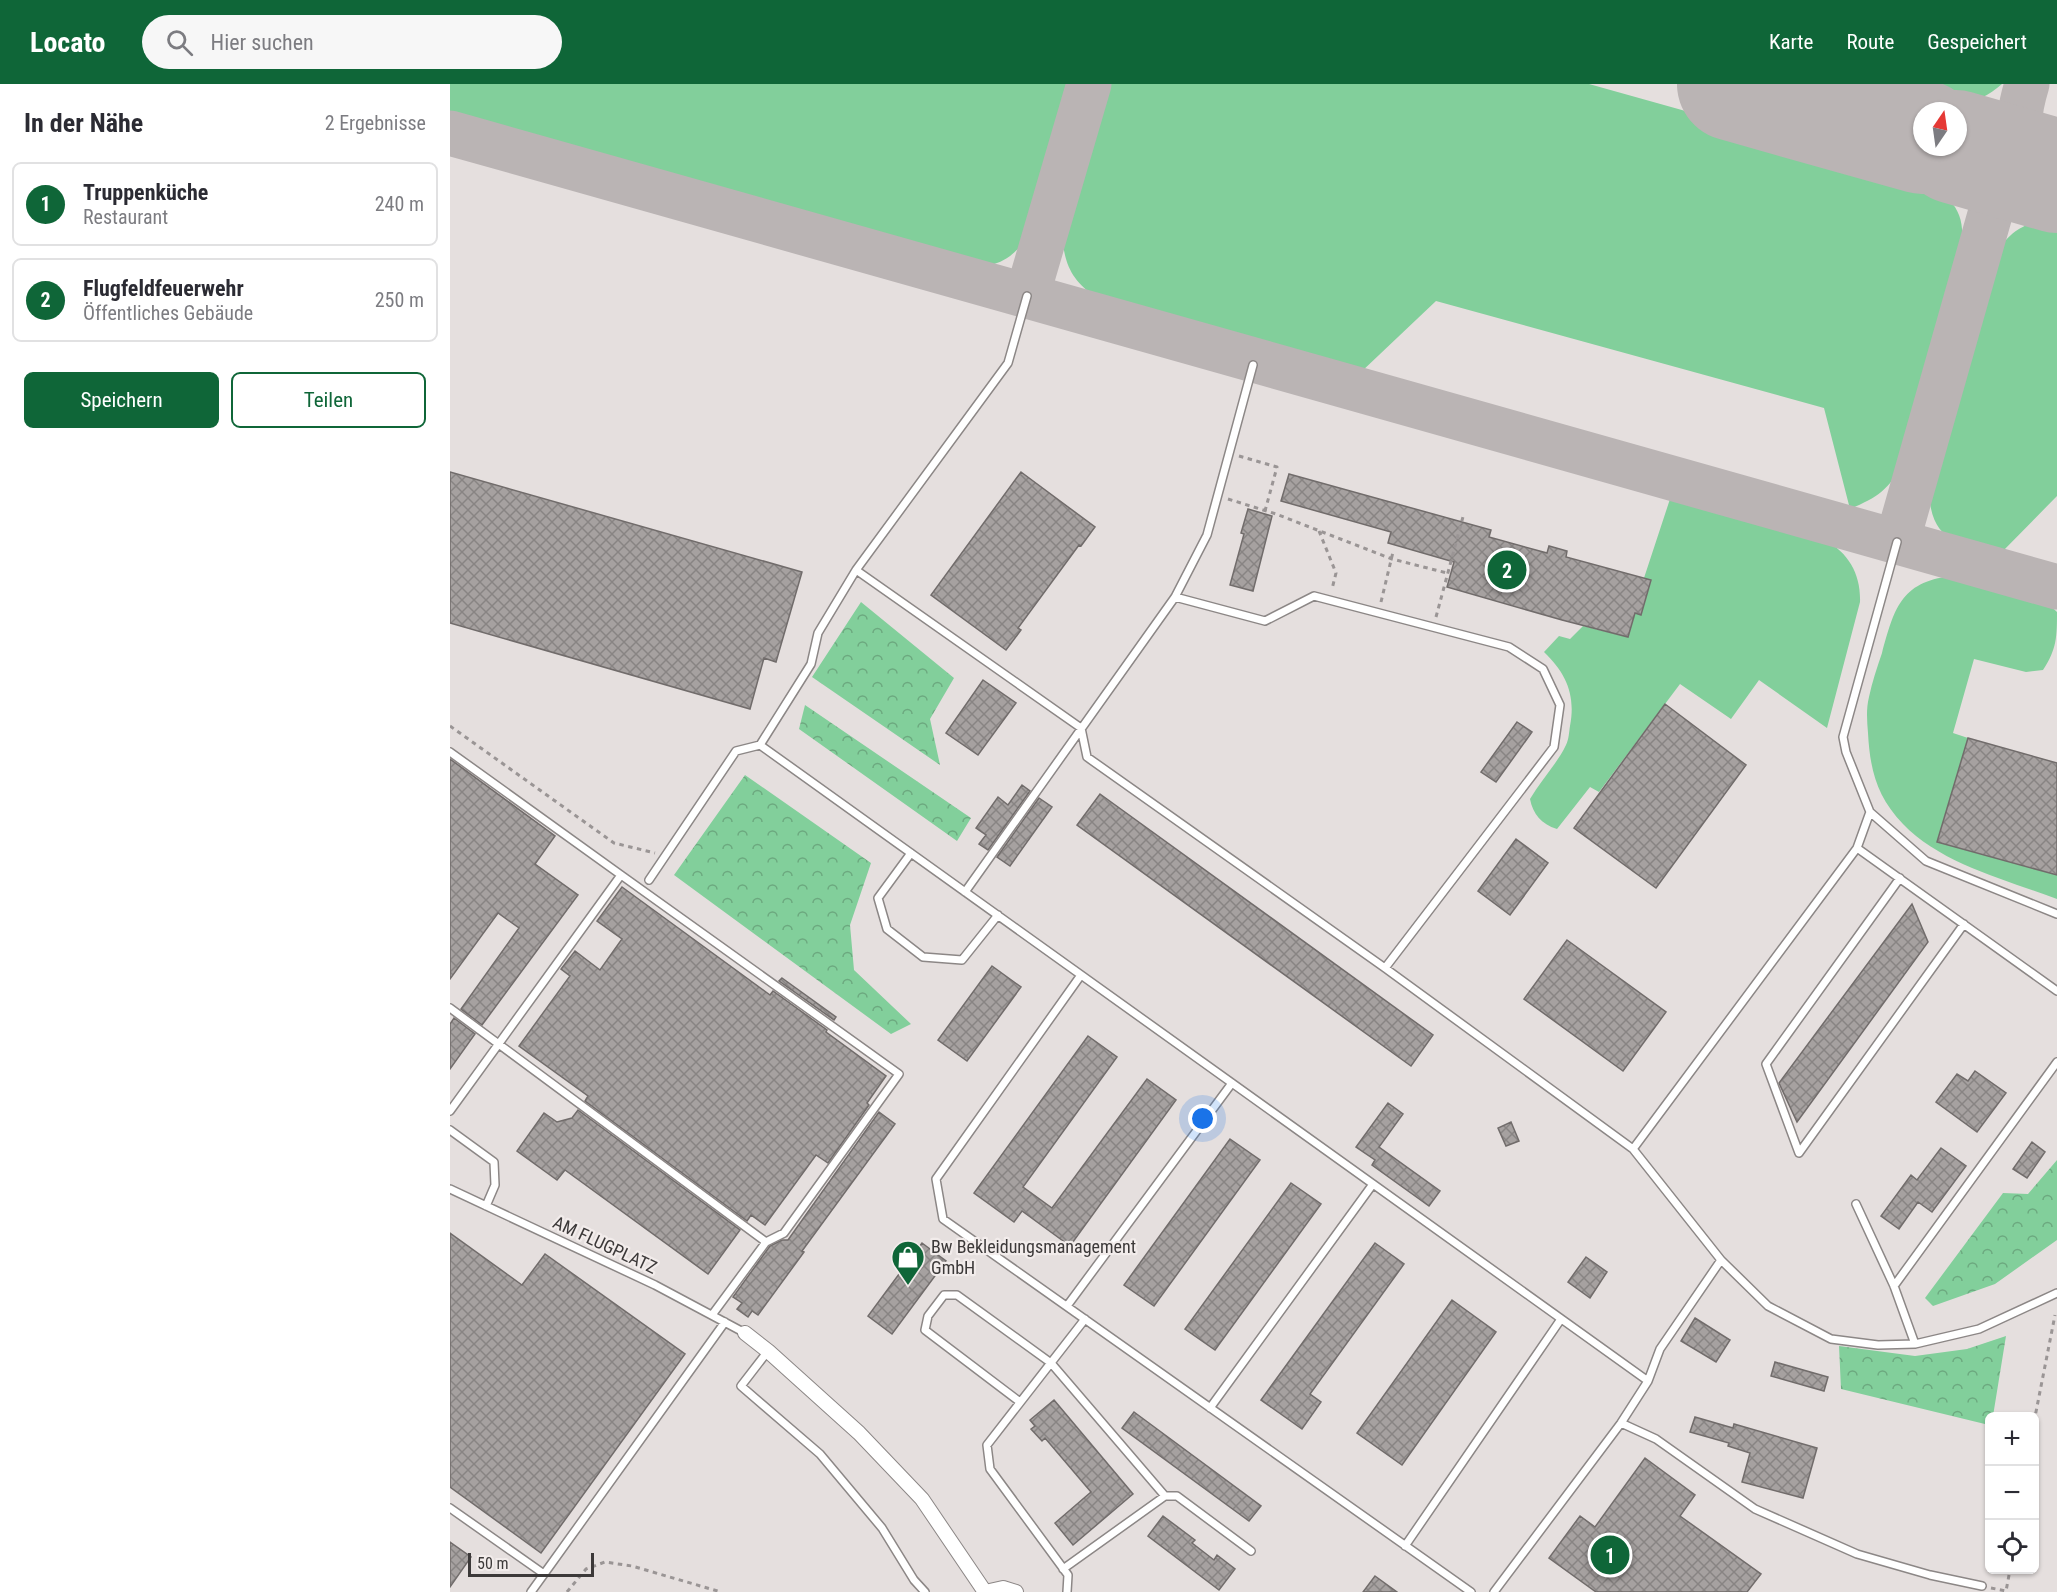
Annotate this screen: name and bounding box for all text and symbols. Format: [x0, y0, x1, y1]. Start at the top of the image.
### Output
search box [142, 15, 562, 69]
text: Locato [30, 26, 106, 59]
icon: search [163, 26, 196, 59]
text: Hier suchen [211, 30, 314, 55]
text: Karte [1769, 30, 1813, 54]
text: Route [1846, 30, 1894, 54]
text: Gespeichert [1927, 30, 2027, 54]
north arrow [1913, 102, 1967, 156]
text: In der Nähe [24, 108, 143, 138]
text: 2 Ergebnisse [325, 111, 426, 135]
text: Truppenküche [83, 180, 208, 205]
text: 1 [40, 192, 51, 216]
text: 240 m [375, 192, 424, 216]
text: Restaurant [83, 205, 168, 229]
text: Flugfeldfeuerwehr [83, 276, 244, 301]
text: 2 [40, 288, 51, 312]
text: 250 m [375, 288, 424, 312]
text: Öffentliches Gebäude [83, 301, 253, 325]
button: Speichern [24, 372, 219, 428]
button: Teilen [231, 372, 426, 428]
pin: 2 [1488, 548, 1526, 592]
your location [1188, 1104, 1217, 1133]
street label: AM FLUGPLATZ [550, 1211, 661, 1278]
place label: Bw Bekleidungsmanagement GmbH [931, 1236, 1136, 1278]
shop icon: Bw Bekleidungsmanagement GmbH [890, 1239, 926, 1286]
map controls [1985, 1412, 2039, 1574]
button: + [1985, 1412, 2039, 1466]
button: − [1985, 1466, 2039, 1520]
button: locate [1985, 1520, 2039, 1574]
pin: 1 [1590, 1532, 1630, 1578]
scale bar [468, 1550, 594, 1578]
text: 50 m [477, 1554, 509, 1573]

